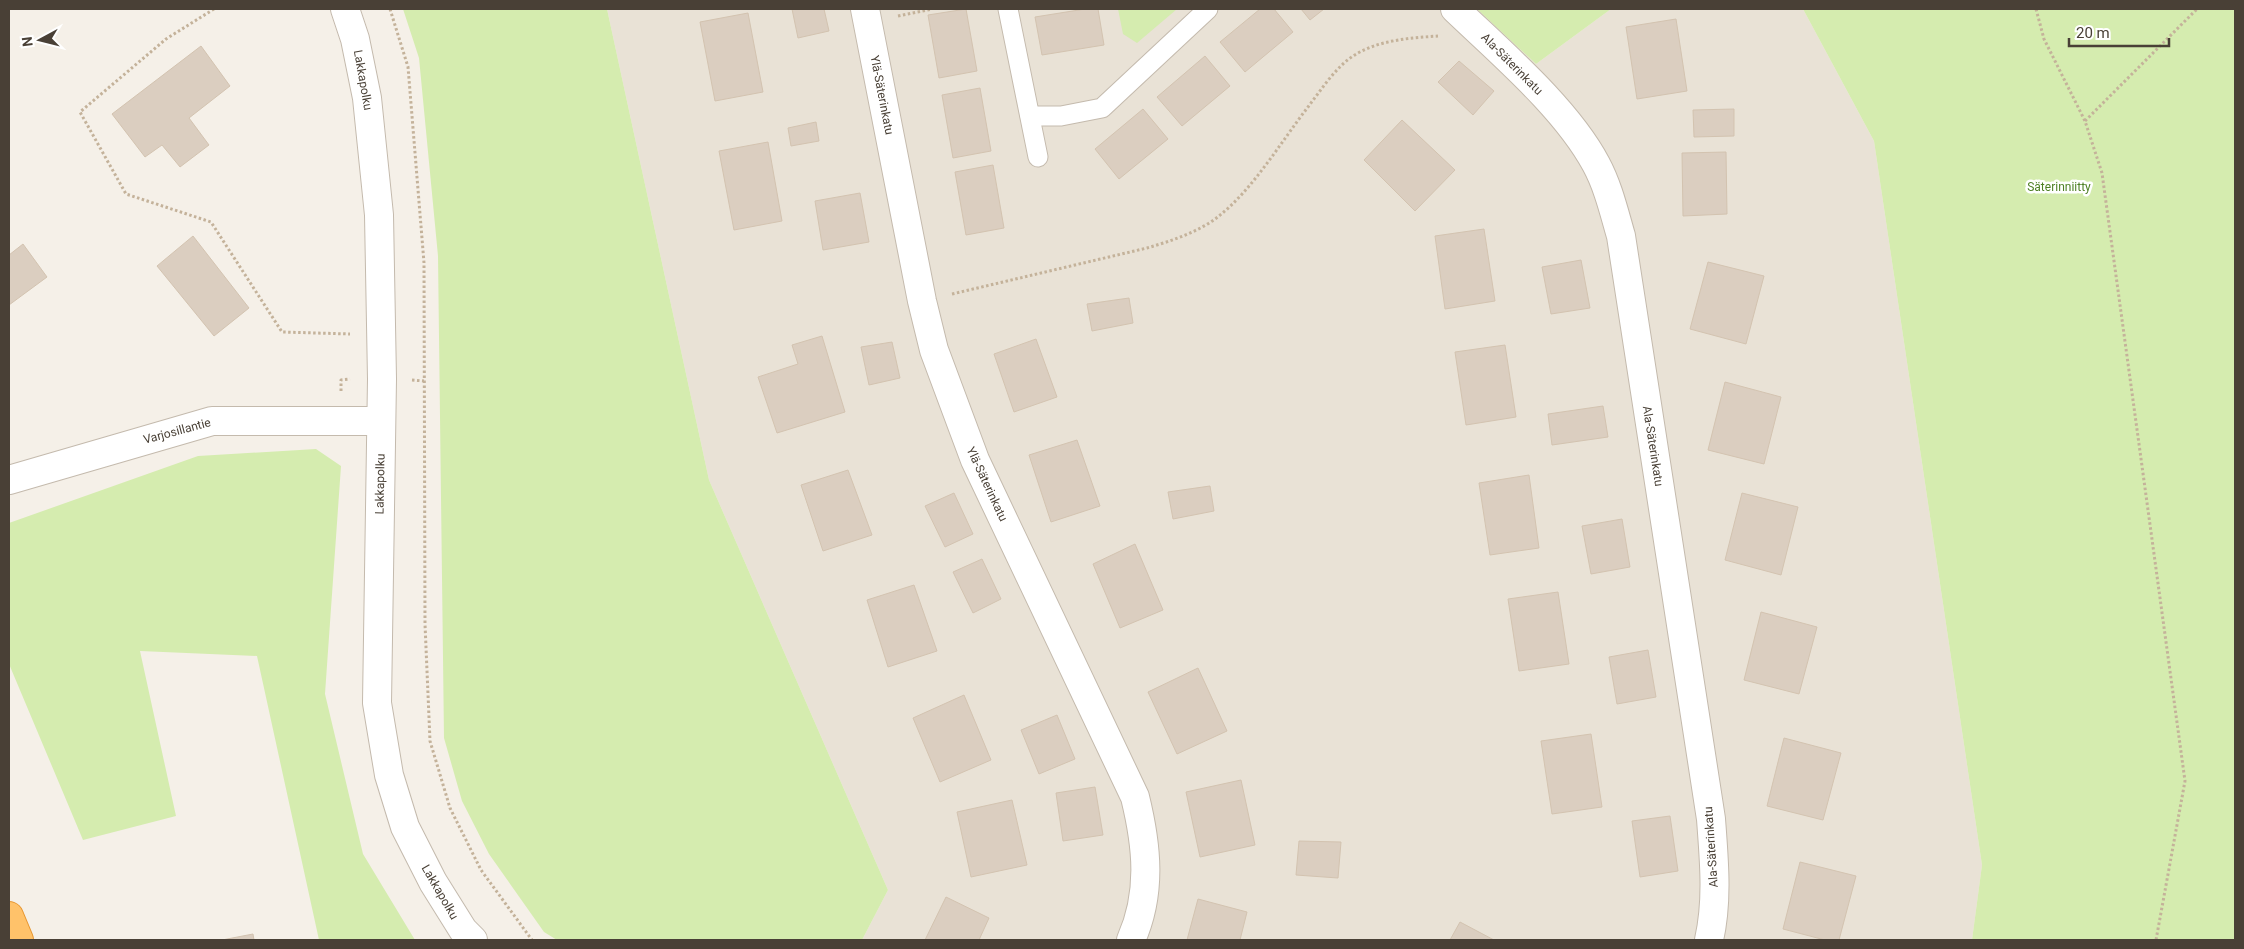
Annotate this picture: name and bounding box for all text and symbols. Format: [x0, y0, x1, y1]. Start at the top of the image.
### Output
north arrow [15, 15, 65, 65]
scale bar [2069, 15, 2169, 47]
text: 20 m [2076, 24, 2110, 42]
street label: Ala-Säterinkatu [1478, 30, 1546, 98]
text: N [19, 36, 36, 47]
street label: Lakkapolku [351, 49, 375, 111]
street label: Ylä-Säterinkatu [867, 54, 897, 136]
park label: Säterinniitty [2027, 180, 2091, 194]
street label: Ala-Säterinkatu [1640, 405, 1666, 487]
street label: Varjosillantie [142, 415, 212, 447]
street label: Ylä-Säterinkatu [964, 444, 1010, 524]
street label: Lakkapolku [372, 453, 388, 515]
street label: Ala-Säterinkatu [1701, 806, 1721, 888]
street label: Lakkapolku [419, 862, 461, 922]

